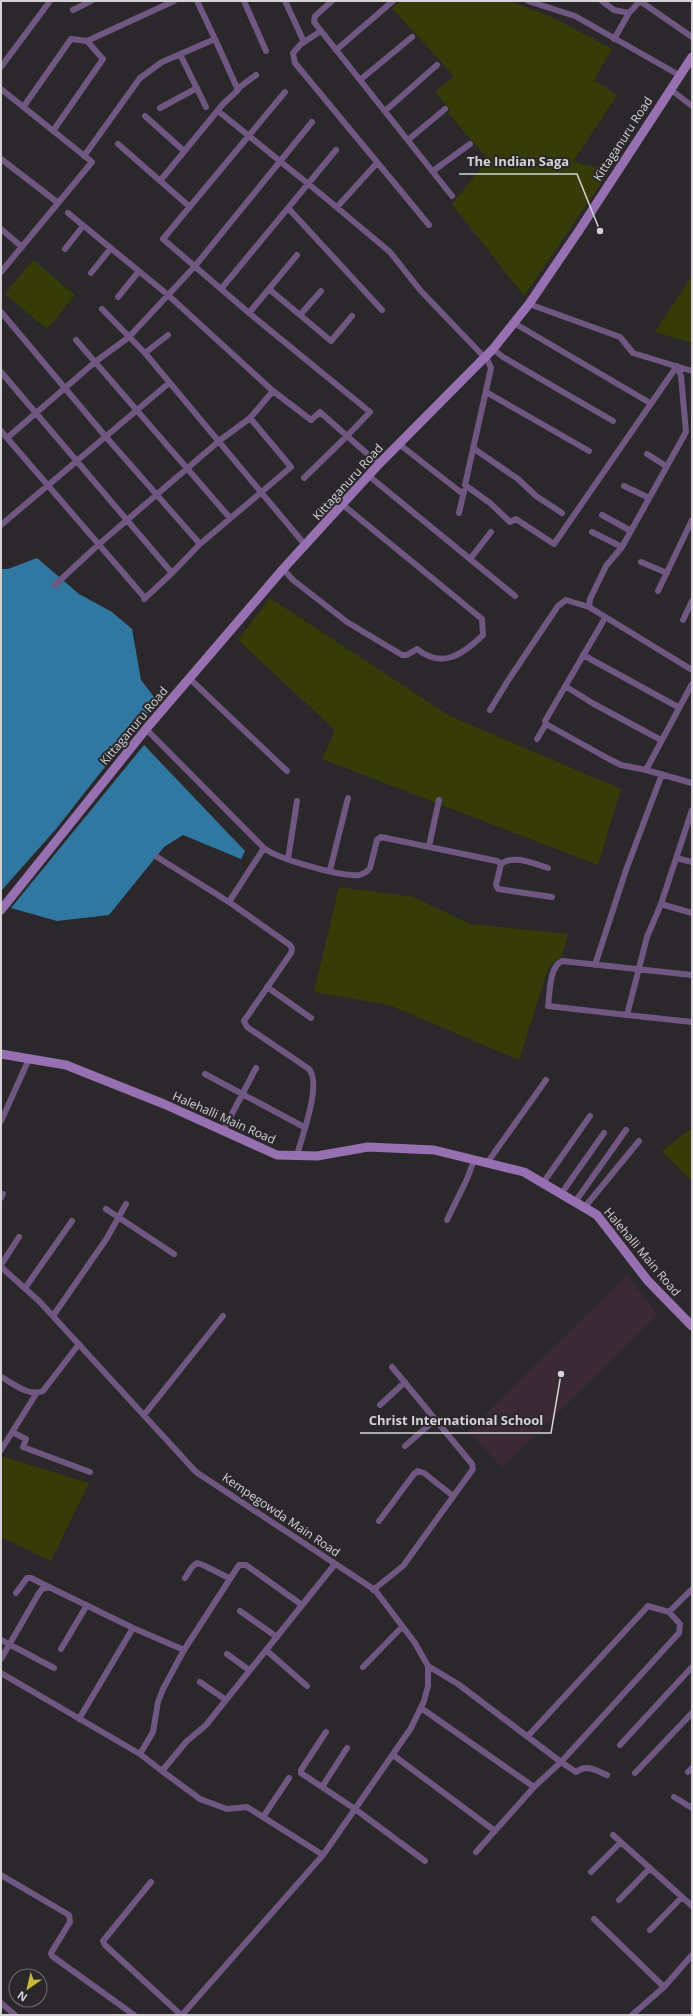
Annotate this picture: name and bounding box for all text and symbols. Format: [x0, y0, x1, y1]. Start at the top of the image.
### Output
street label: Kittaganuru Road [589, 93, 656, 184]
callout: The Indian Saga [459, 149, 577, 174]
text: The Indian Saga [467, 152, 569, 170]
street label: Kittaganuru Road [309, 440, 387, 524]
street label: Kittaganuru Road [96, 683, 171, 768]
street label: Halehalli Main Road [170, 1087, 278, 1148]
street label: Halehalli Main Road [600, 1204, 685, 1300]
callout: Christ International School [360, 1408, 551, 1433]
text: Christ International School [369, 1411, 543, 1429]
street label: Kempegowda Main Road [219, 1469, 344, 1561]
north arrow [8, 1968, 48, 2008]
text: N [14, 1988, 30, 2005]

